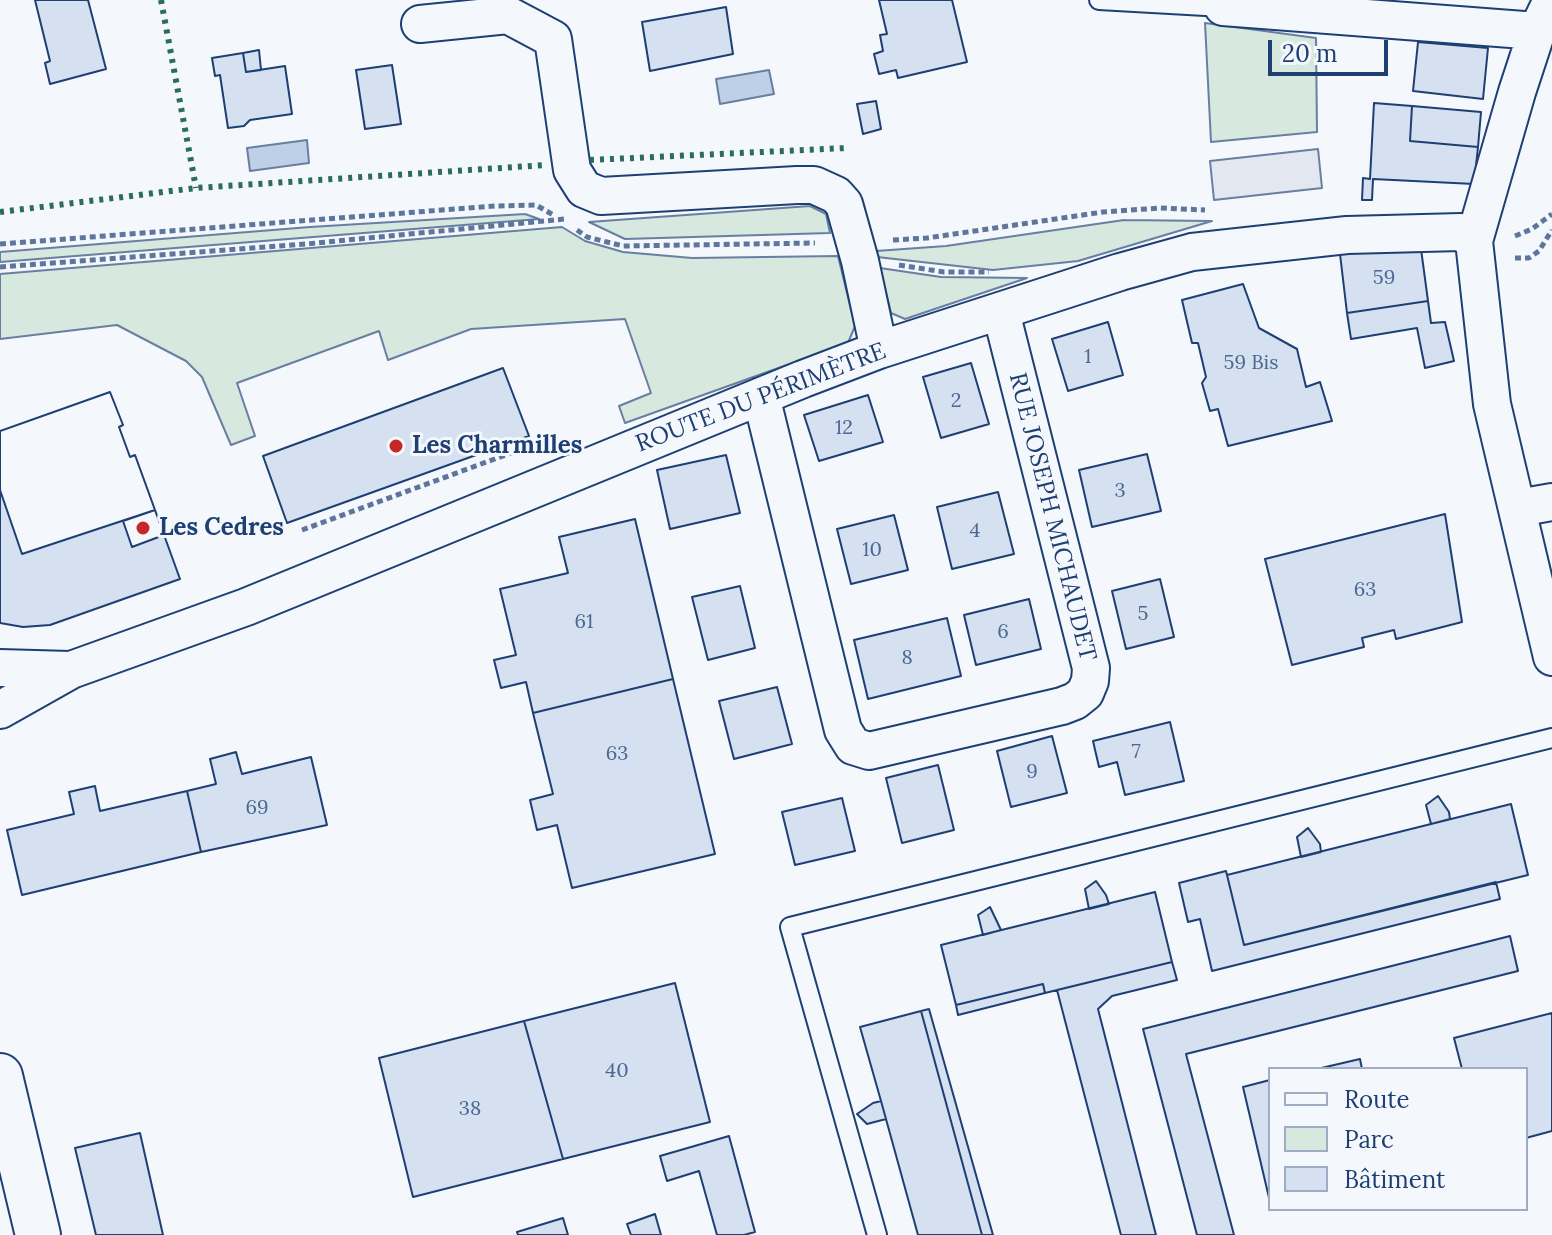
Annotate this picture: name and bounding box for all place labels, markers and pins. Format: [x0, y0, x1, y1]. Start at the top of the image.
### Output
place label: Les Charmilles [412, 432, 582, 460]
marker: Les Charmilles [387, 437, 405, 455]
place label: Les Cedres [159, 514, 284, 542]
marker: Les Cedres [134, 519, 152, 537]

